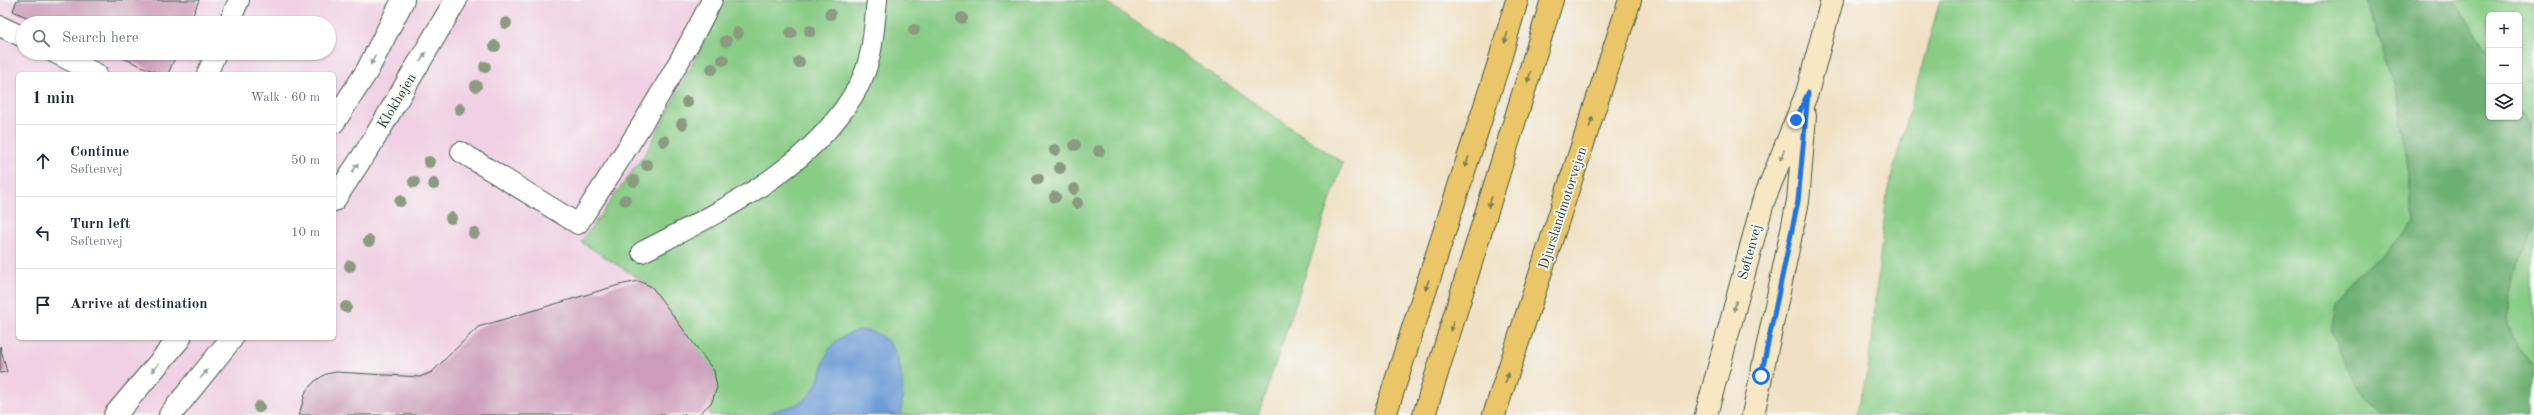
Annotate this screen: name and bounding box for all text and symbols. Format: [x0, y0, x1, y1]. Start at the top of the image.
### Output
map controls [2486, 12, 2522, 120]
button: + [2486, 12, 2522, 48]
search box [16, 16, 336, 60]
icon: search [30, 27, 52, 49]
text: Search here [62, 31, 139, 46]
one-way arrow [1503, 32, 1509, 44]
button: − [2486, 48, 2522, 84]
one-way arrow [420, 51, 427, 63]
one-way arrow [370, 54, 376, 65]
street label: Klokhøjen [375, 71, 419, 131]
one-way arrow [1526, 72, 1532, 84]
button: layers [2486, 84, 2522, 120]
text: 1 min [32, 90, 75, 107]
text: Walk · 60 m [251, 91, 320, 104]
route end [1787, 111, 1805, 129]
one-way arrow [1588, 115, 1594, 127]
text: Continue [70, 145, 129, 160]
street label: Djurslandmotorvejen [1537, 145, 1590, 271]
icon: ahead [32, 150, 54, 172]
one-way arrow [1779, 150, 1785, 161]
text: 50 m [291, 154, 320, 167]
one-way arrow [1464, 156, 1470, 168]
one-way arrow [352, 162, 359, 174]
text: Søftenvej [70, 163, 123, 176]
one-way arrow [1487, 196, 1493, 208]
text: Turn left [70, 217, 130, 232]
icon: left [32, 222, 54, 244]
street label: Søftenvej [1736, 223, 1764, 281]
text: 10 m [291, 226, 320, 239]
text: Søftenvej [70, 235, 123, 248]
one-way arrow [1424, 280, 1430, 292]
icon: arrive [32, 294, 54, 316]
text: Arrive at destination [70, 297, 208, 312]
one-way arrow [1732, 300, 1738, 312]
one-way arrow [1449, 320, 1455, 332]
one-way arrow [151, 364, 160, 373]
route start [1752, 367, 1770, 385]
one-way arrow [199, 368, 208, 379]
one-way arrow [1504, 372, 1510, 384]

